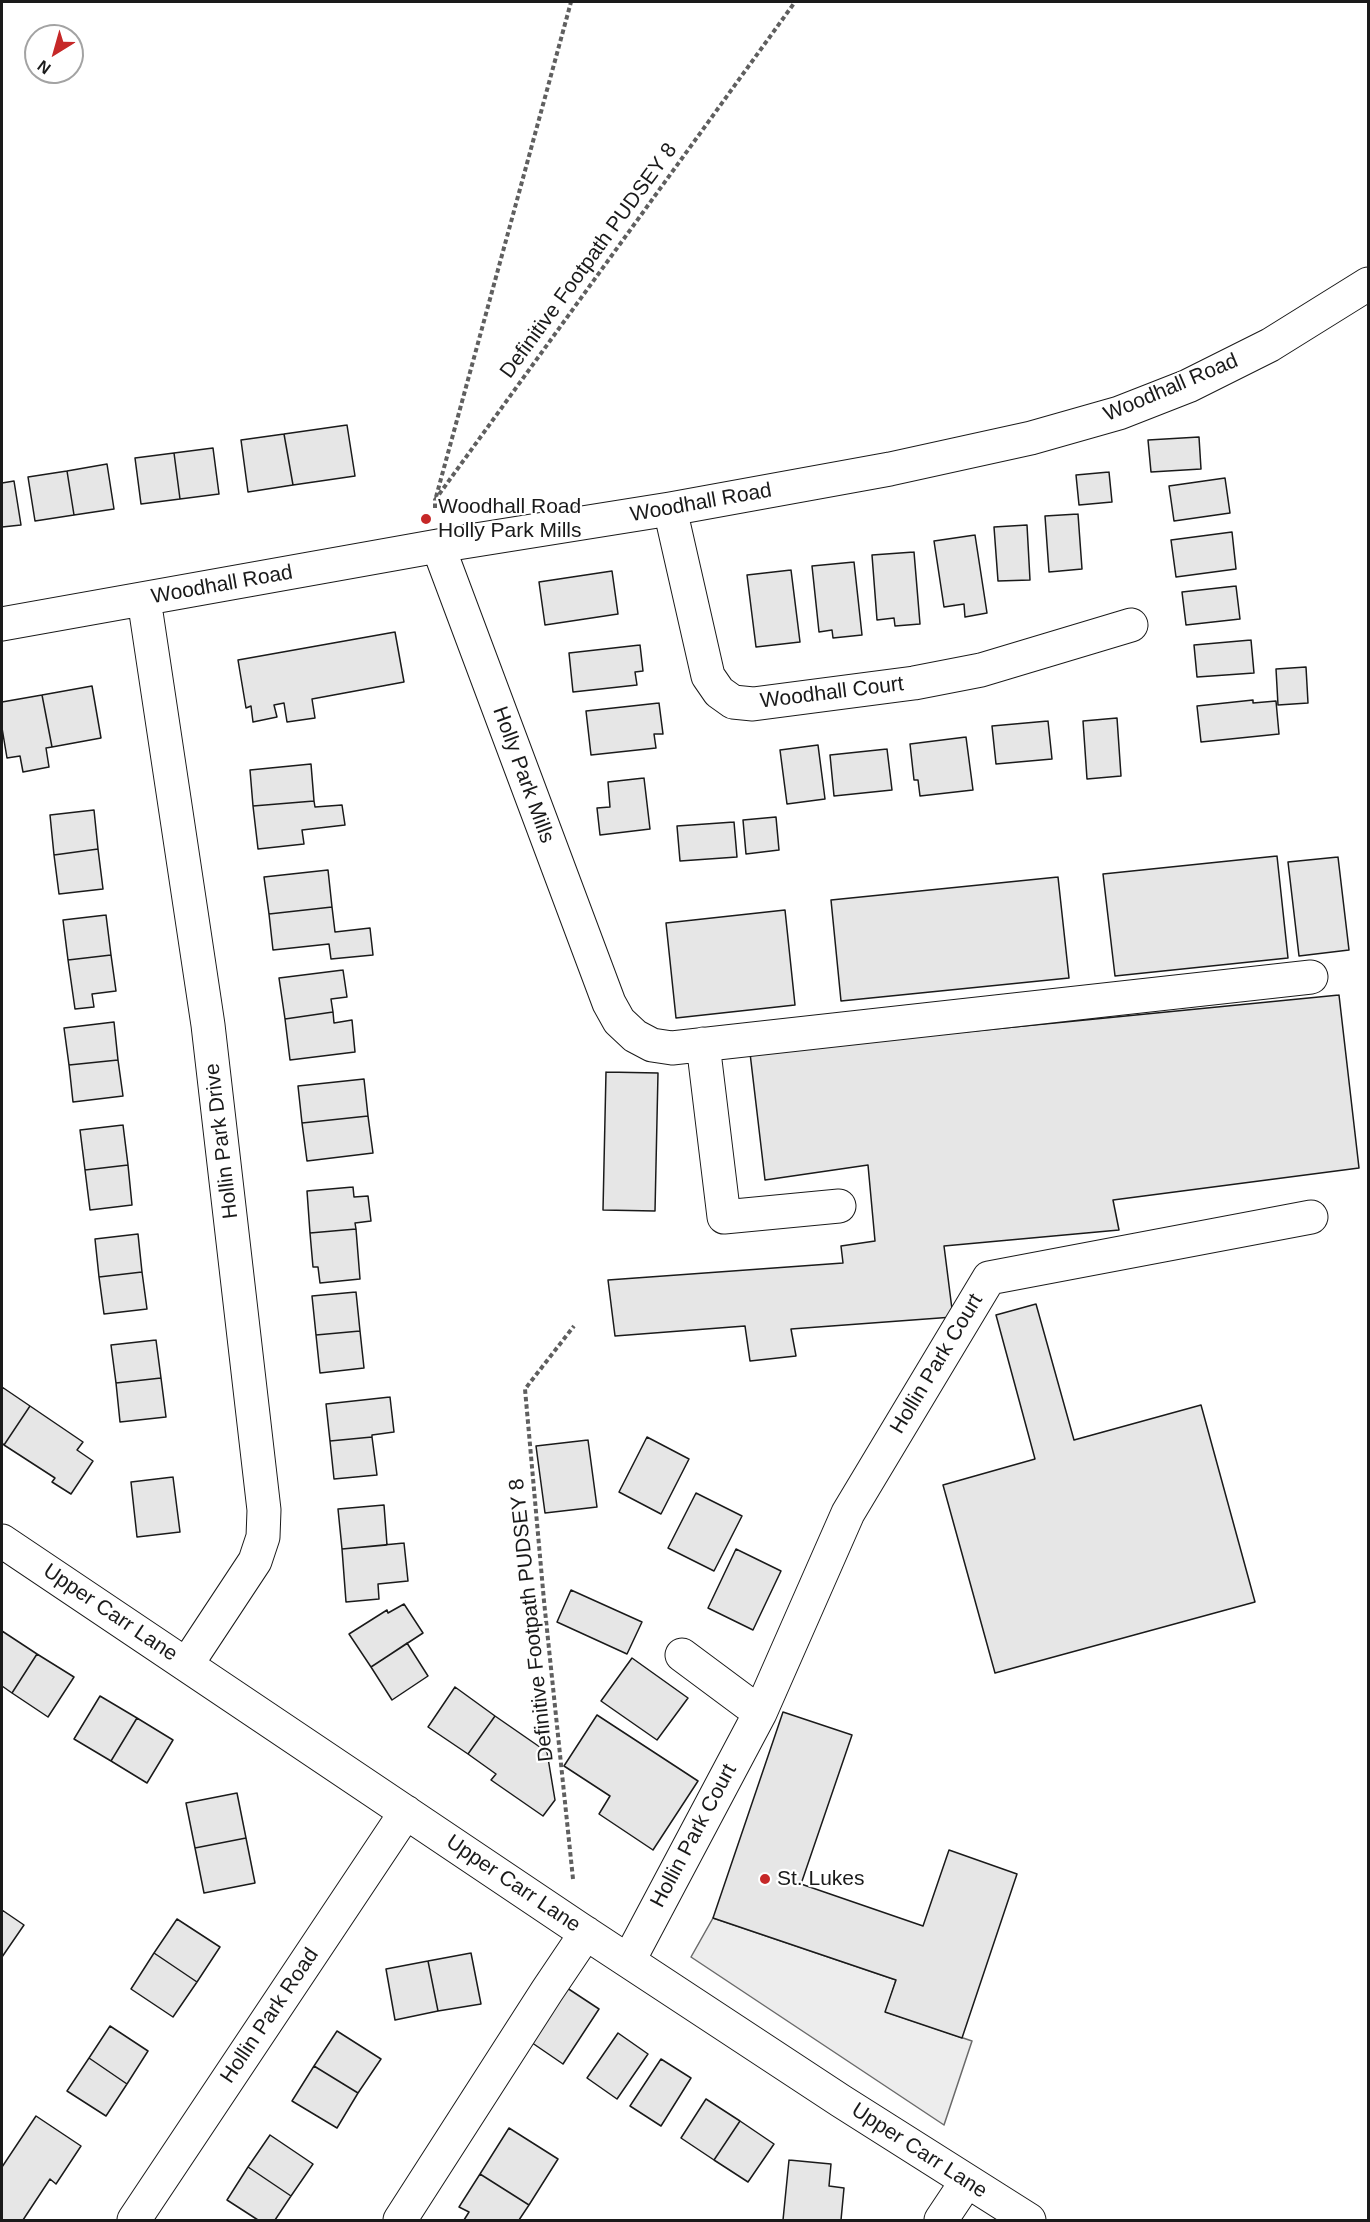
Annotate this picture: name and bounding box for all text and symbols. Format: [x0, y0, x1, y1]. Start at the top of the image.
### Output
north arrow [24, 24, 84, 84]
text: N [34, 57, 54, 77]
street label: Definitive Footpath PUDSEY 8 [495, 138, 683, 384]
street label: Woodhall Road [1100, 348, 1242, 428]
street label: Woodhall Road [628, 478, 774, 528]
place label: Woodhall Road Holly Park Mills [438, 494, 582, 544]
marker: Woodhall Road Holly Park Mills [419, 512, 433, 526]
street label: Woodhall Road [149, 560, 295, 610]
street label: Woodhall Court [759, 672, 905, 714]
street label: Holly Park Mills [487, 703, 559, 847]
street label: Hollin Park Drive [200, 1062, 244, 1220]
street label: Hollin Park Court [885, 1289, 989, 1439]
street label: Definitive Footpath PUDSEY 8 [505, 1477, 559, 1763]
street label: Upper Carr Lane [38, 1559, 182, 1667]
street label: Hollin Park Court [646, 1760, 742, 1912]
street label: Upper Carr Lane [441, 1830, 585, 1938]
place label: St. Lukes [777, 1866, 865, 1892]
marker: St. Lukes [758, 1872, 772, 1886]
street label: Hollin Park Road [215, 1944, 325, 2088]
street label: Upper Carr Lane [847, 2098, 991, 2204]

